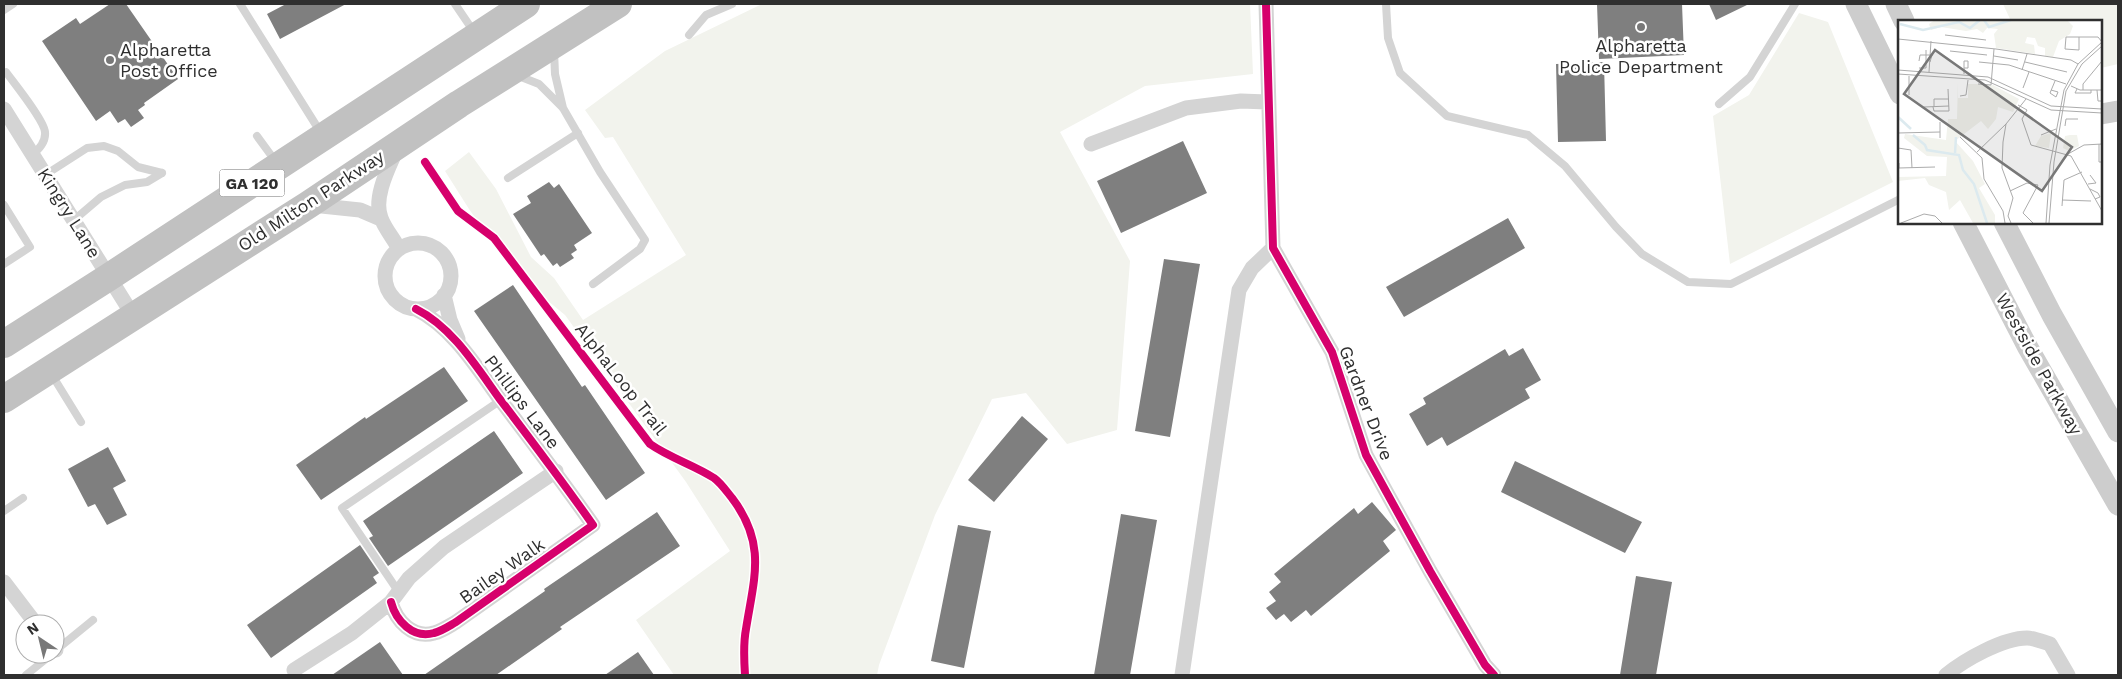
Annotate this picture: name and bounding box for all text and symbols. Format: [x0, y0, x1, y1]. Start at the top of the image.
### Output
inset map [1898, 20, 2102, 224]
marker: Alpharetta Police Department [1635, 21, 1647, 33]
place label: Alpharetta Police Department [1559, 35, 1723, 77]
place label: Alpharetta Post Office [120, 39, 218, 81]
marker: Alpharetta Post Office [104, 54, 116, 66]
street label: Old Milton Parkway [234, 145, 388, 256]
street label: Kingry Lane [33, 164, 105, 262]
road number: GA 120 [220, 170, 284, 197]
street label: Westside Parkway [1992, 289, 2087, 439]
street label: AlphaLoop Trail [571, 319, 672, 439]
street label: Gardner Drive [1335, 343, 1398, 463]
street label: Phillips Lane [480, 351, 565, 453]
street label: Bailey Walk [455, 534, 548, 608]
north arrow [15, 614, 65, 664]
text: N [24, 619, 41, 638]

